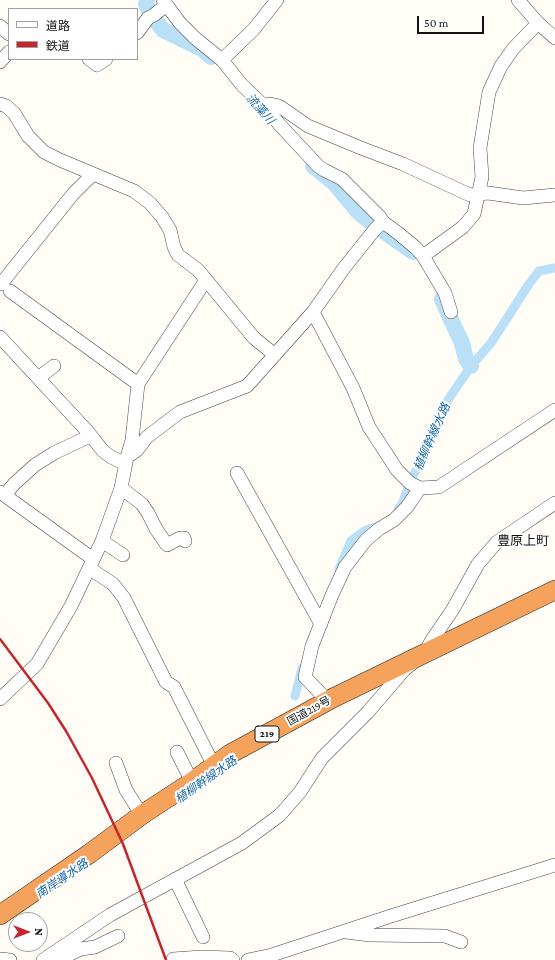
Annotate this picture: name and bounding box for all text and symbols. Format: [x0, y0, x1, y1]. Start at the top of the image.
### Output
legend [8, 8, 138, 60]
scale bar [419, 8, 486, 34]
text: 50 m [424, 16, 448, 30]
text: 道路 [46, 19, 70, 33]
text: 鉄道 [46, 39, 70, 53]
water label: 流藻川 [243, 91, 277, 127]
water label: 植柳幹線水路 [411, 401, 453, 473]
district label: 豊原上町 [497, 533, 549, 549]
street label: 国道219号 [285, 694, 333, 728]
road number: 219 [255, 726, 279, 742]
water label: 植柳幹線水路 [172, 753, 240, 807]
water label: 南岸導水路 [33, 856, 91, 902]
north arrow [8, 912, 48, 952]
text: N [33, 928, 45, 936]

